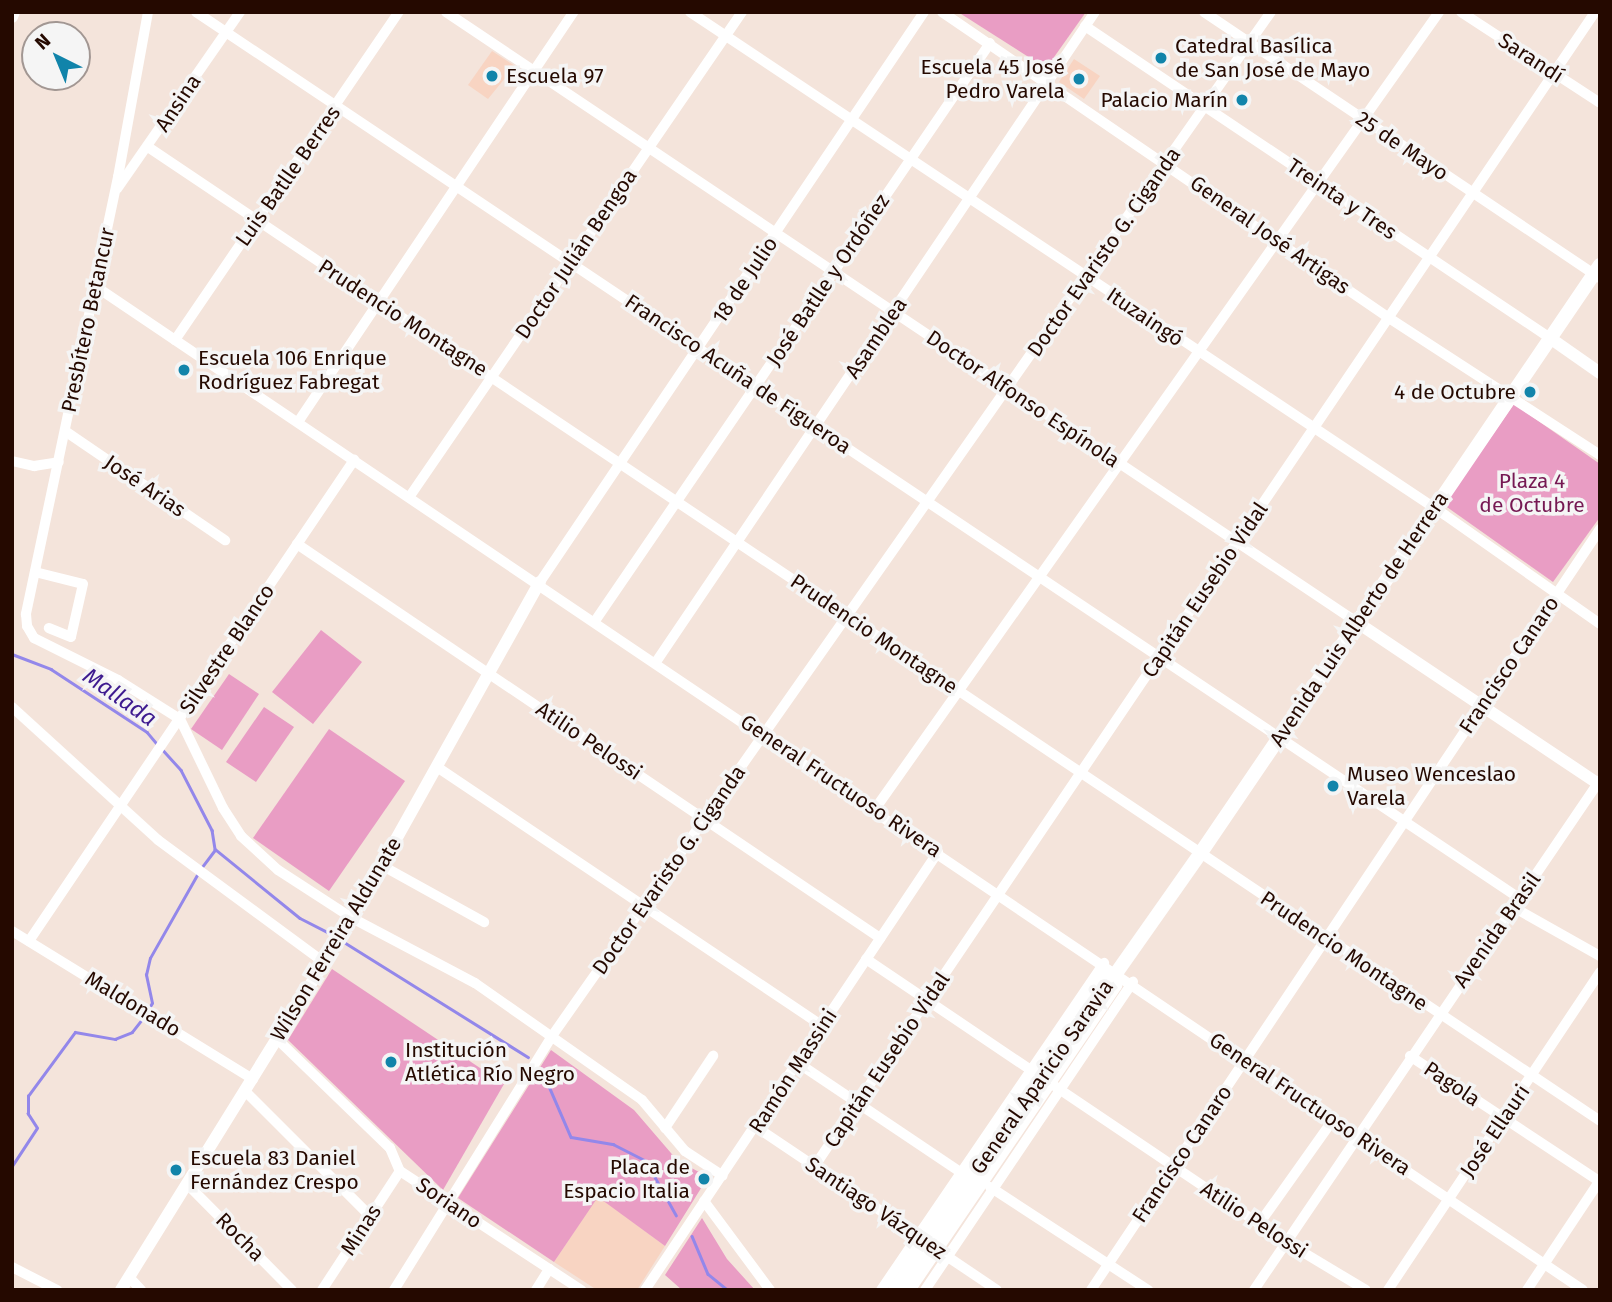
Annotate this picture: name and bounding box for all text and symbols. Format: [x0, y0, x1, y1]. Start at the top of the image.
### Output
north arrow [21, 21, 91, 91]
street label: Sarandí [1494, 28, 1568, 88]
text: N [30, 29, 55, 54]
place label: Catedral Basílica de San José de Mayo [1175, 33, 1370, 83]
marker: Catedral Basílica de San José de Mayo [1153, 50, 1169, 66]
place label: Escuela 45 José Pedro Varela [921, 54, 1065, 104]
place label: Escuela 97 [506, 63, 604, 89]
marker: Escuela 97 [484, 68, 500, 84]
street label: Ansina [150, 70, 206, 136]
marker: Escuela 45 José Pedro Varela [1071, 71, 1087, 87]
place label: Palacio Marín [1100, 87, 1228, 113]
marker: Palacio Marín [1234, 92, 1250, 108]
street label: Luis Batlle Berres [230, 101, 346, 251]
street label: 25 de Mayo [1351, 106, 1453, 186]
street label: Doctor Evaristo G. Ciganda [1022, 142, 1186, 362]
street label: Treinta y Tres [1282, 153, 1402, 245]
street label: Doctor Julián Bengoa [510, 164, 642, 344]
street label: General José Artigas [1185, 170, 1355, 300]
street label: José Batlle y Ordóñez [761, 189, 895, 371]
street label: Presbítero Betancur [56, 225, 120, 415]
street label: 18 de Julio [707, 232, 783, 328]
street label: Prudencio Montagne [314, 254, 492, 382]
street label: Ituzaingó [1102, 282, 1188, 352]
street label: Francisco Acuña de Figueroa [620, 289, 856, 459]
street label: Asamblea [840, 293, 912, 383]
street label: Doctor Alfonso Espínola [922, 325, 1124, 473]
place label: Escuela 106 Enrique Rodríguez Fabregat [198, 345, 387, 395]
marker: Escuela 106 Enrique Rodríguez Fabregat [176, 362, 192, 378]
place label: 4 de Octubre [1394, 379, 1516, 405]
marker: 4 de Octubre [1522, 384, 1538, 400]
street label: José Arias [100, 450, 190, 522]
park label: Plaza 4 de Octubre [1479, 468, 1585, 518]
street label: Avenida Luis Alberto de Herrera [1264, 487, 1454, 751]
street label: Capitán Eusebio Vidal [1137, 497, 1273, 683]
street label: Prudencio Montagne [786, 569, 962, 699]
street label: Silvestre Blanco [174, 579, 280, 719]
street label: Francisco Canaro [1454, 591, 1564, 739]
water label: Mallada [78, 662, 162, 732]
street label: Atilio Pelossi [531, 696, 647, 786]
street label: General Fructuoso Rivera [736, 709, 946, 863]
street label: Doctor Evaristo G. Ciganda [587, 760, 751, 980]
place label: Museo Wenceslao Varela [1347, 761, 1516, 811]
marker: Museo Wenceslao Varela [1325, 778, 1341, 794]
street label: Wilson Ferreira Aldunate [265, 833, 407, 1045]
street label: Avenida Brasil [1448, 868, 1546, 992]
street label: Prudencio Montagne [1256, 886, 1432, 1016]
street label: Maldonado [81, 966, 185, 1042]
street label: Capitán Eusebio Vidal [819, 967, 955, 1153]
street label: General Aparicio Saravia [965, 975, 1119, 1179]
street label: Ramón Massini [743, 1004, 843, 1138]
street label: General Fructuoso Rivera [1205, 1027, 1415, 1181]
place label: Institución Atlética Río Negro [405, 1037, 575, 1087]
marker: Institución Atlética Río Negro [383, 1054, 399, 1070]
street label: Pagola [1419, 1056, 1485, 1112]
street label: Francisco Canaro [1127, 1080, 1237, 1228]
street label: José Ellauri [1455, 1080, 1535, 1182]
place label: Escuela 83 Daniel Fernández Crespo [190, 1145, 359, 1195]
street label: Santiago Vázquez [801, 1151, 951, 1265]
place label: Placa de Espacio Italia [563, 1154, 690, 1204]
marker: Escuela 83 Daniel Fernández Crespo [168, 1162, 184, 1178]
marker: Placa de Espacio Italia [696, 1171, 712, 1187]
street label: Soriano [411, 1172, 487, 1234]
street label: Atilio Pelossi [1196, 1176, 1312, 1264]
street label: Minas [335, 1200, 387, 1260]
street label: Rocha [210, 1207, 270, 1267]

